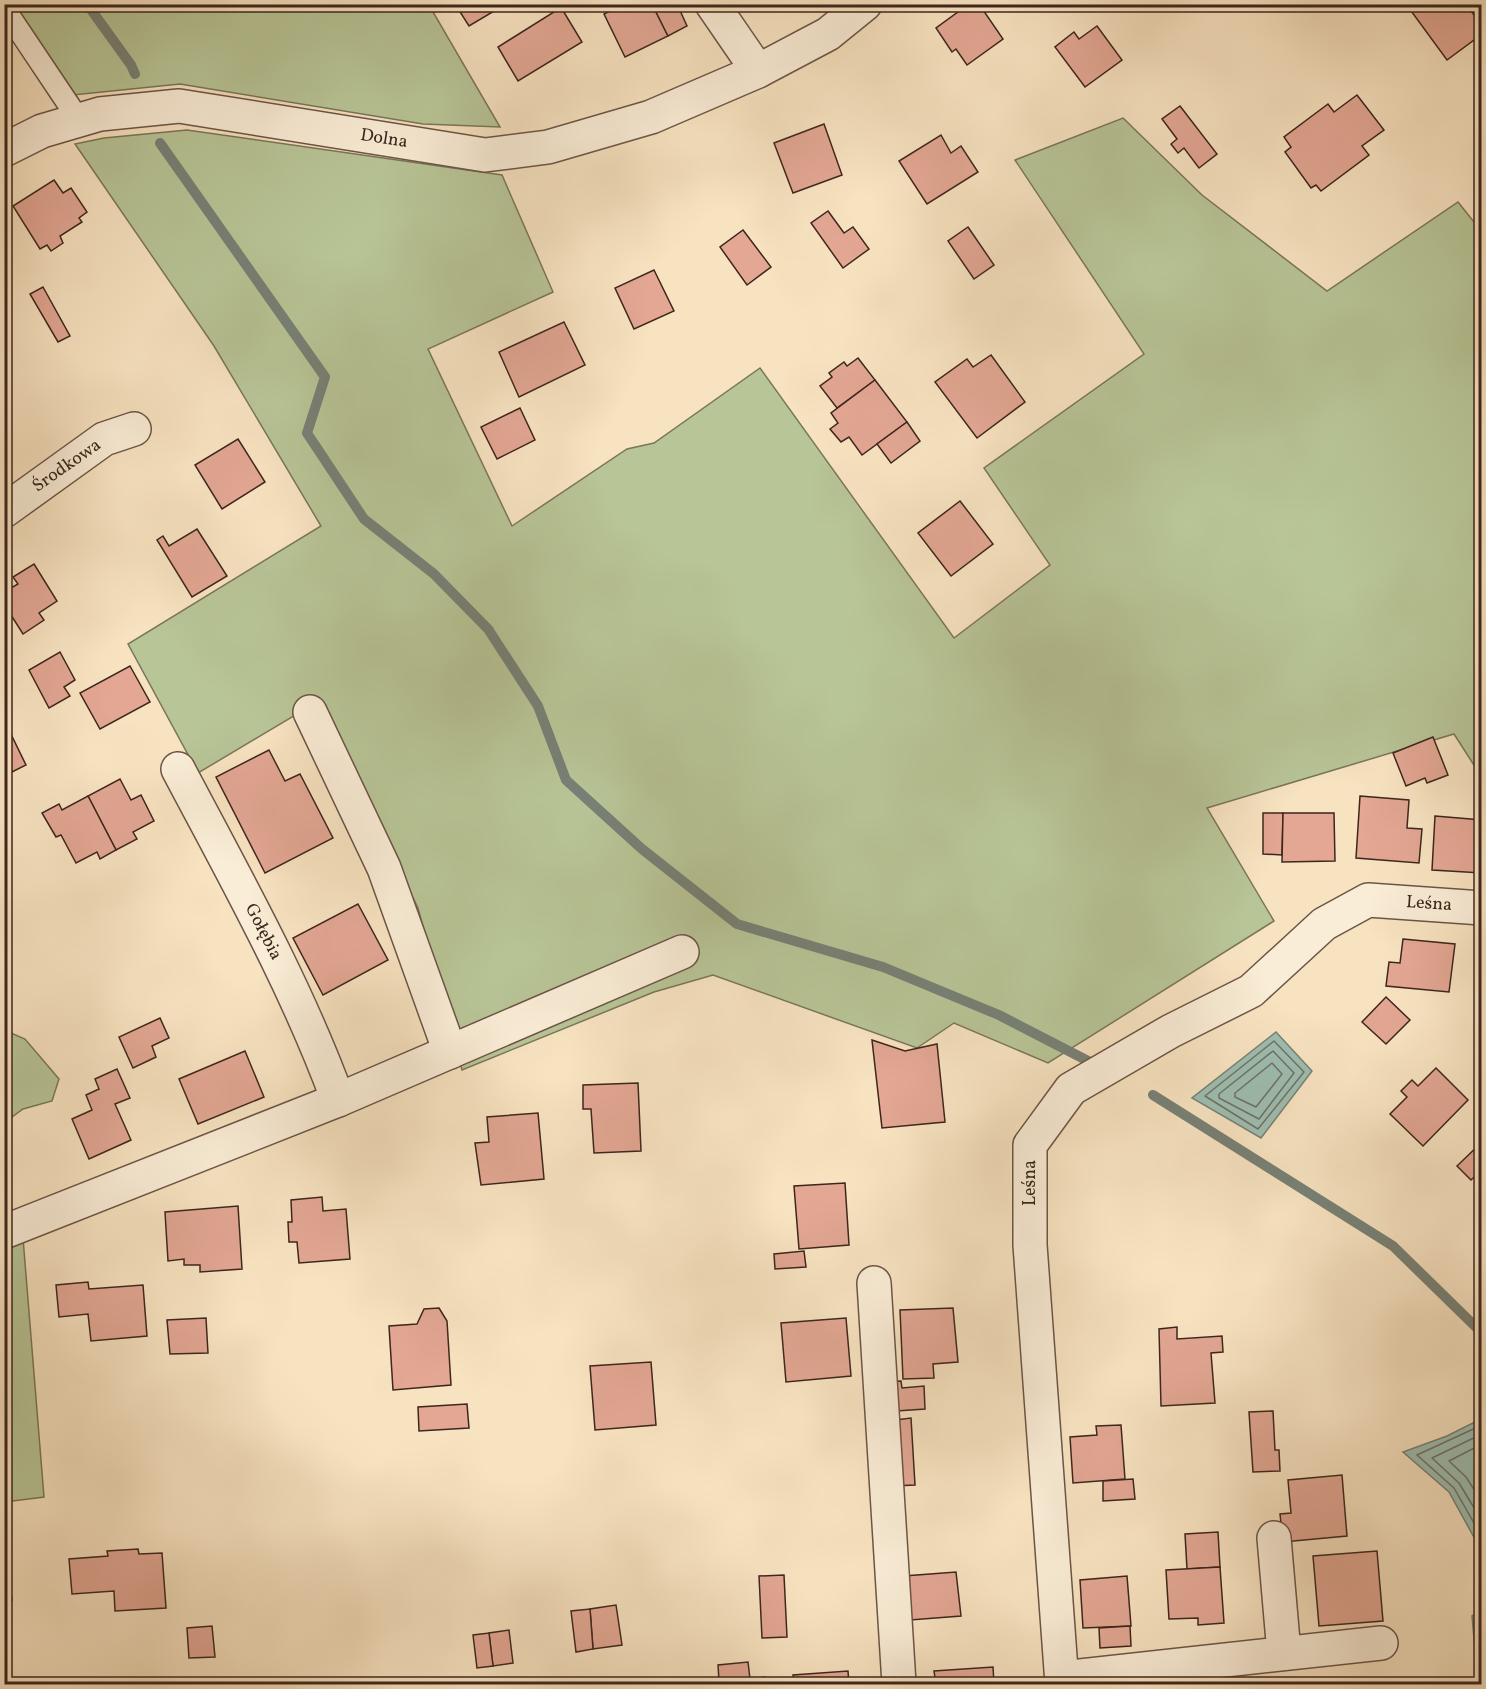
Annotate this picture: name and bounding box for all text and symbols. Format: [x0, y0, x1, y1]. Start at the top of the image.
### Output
street label: Dolna [359, 123, 410, 155]
street label: Środkowa [27, 433, 107, 499]
street label: Leśna [1405, 890, 1453, 918]
street label: Gołębia [238, 899, 288, 965]
street label: Leśna [1018, 1160, 1043, 1206]

